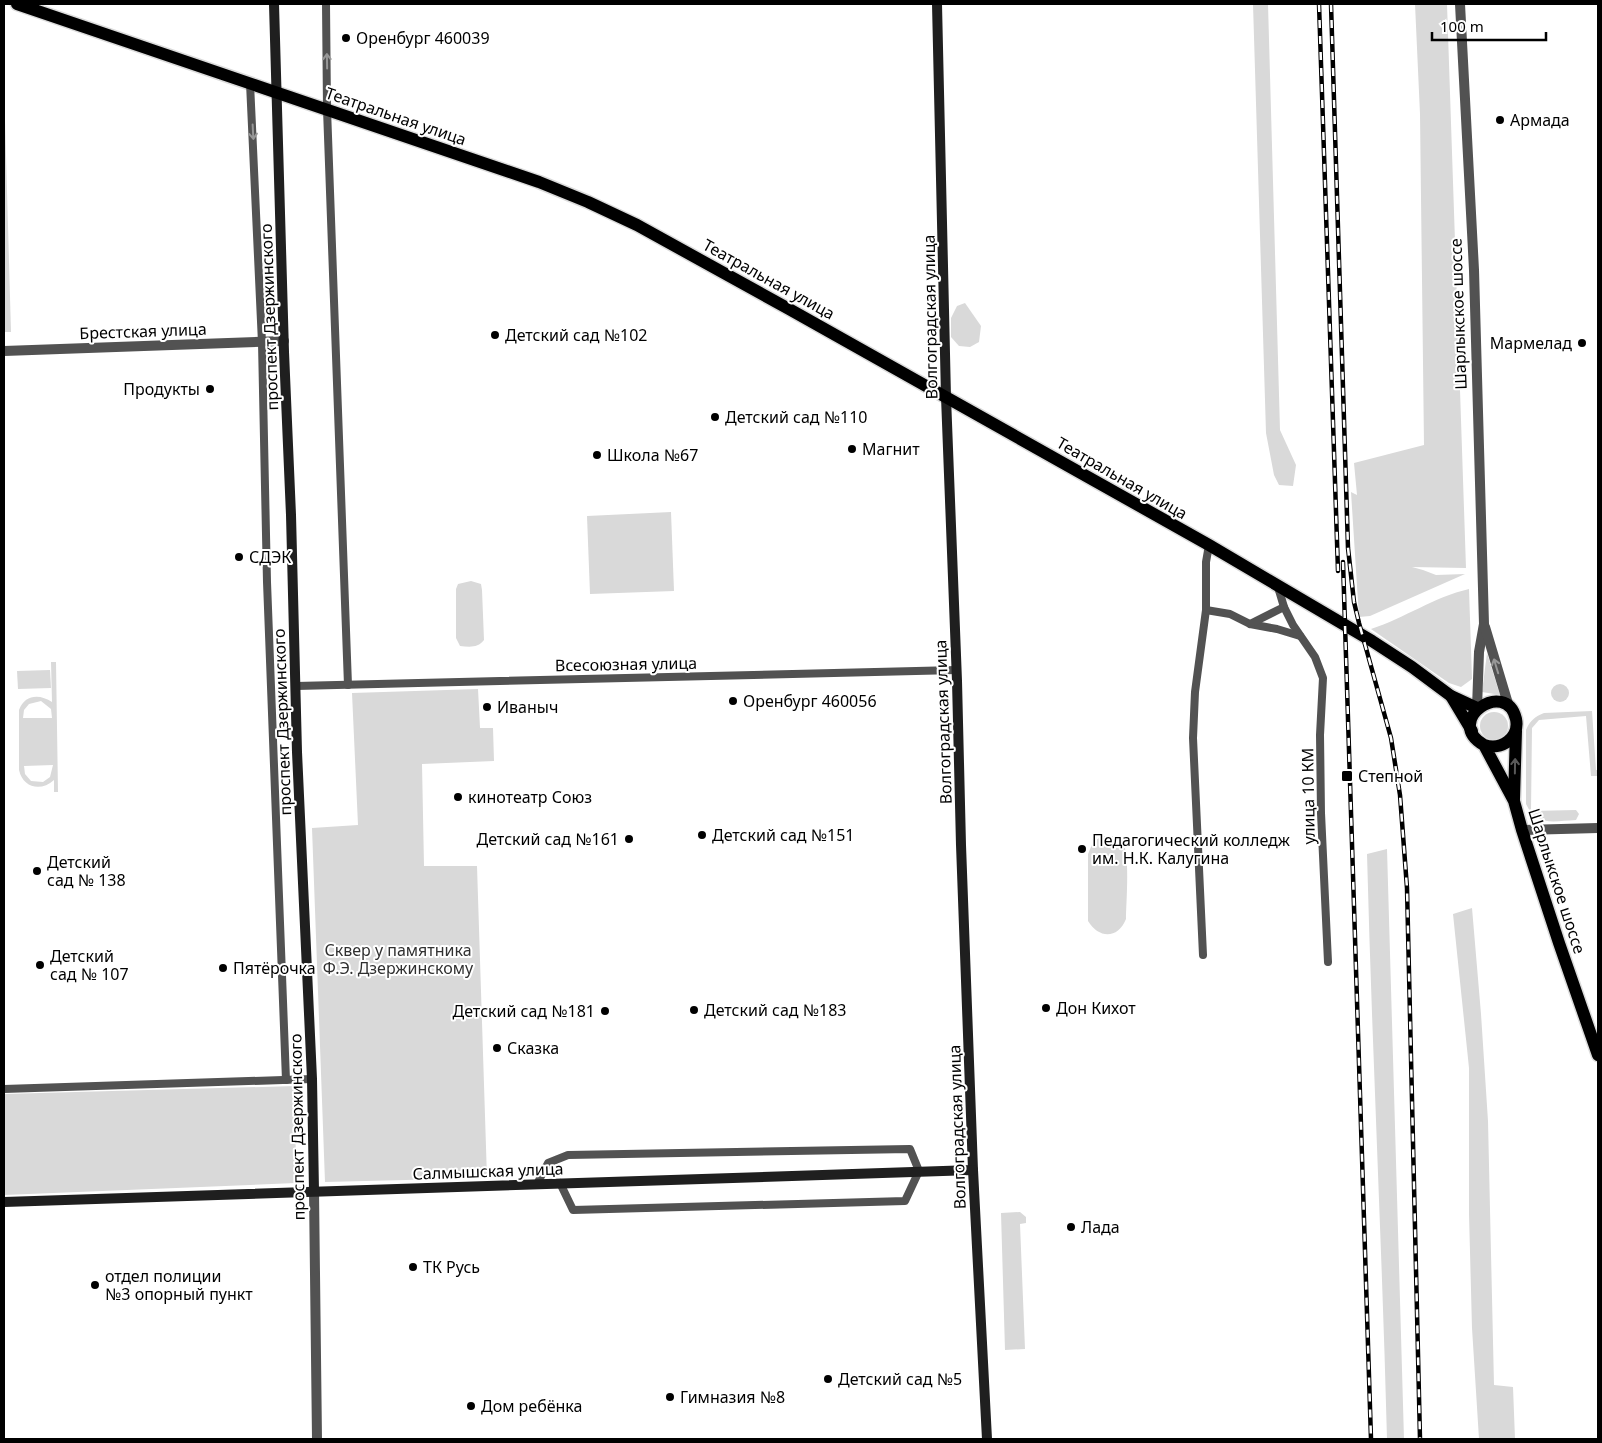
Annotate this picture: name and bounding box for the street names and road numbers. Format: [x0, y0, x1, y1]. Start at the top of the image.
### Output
street label: Театральная улица [323, 82, 469, 150]
street label: проспект Дзержинского [255, 223, 283, 411]
street label: Театральная улица [699, 234, 839, 324]
street label: Волгоградская улица [918, 234, 942, 400]
street label: Шарлыкское шоссе [1444, 238, 1472, 390]
street label: Брестская улица [79, 318, 207, 344]
street label: Театральная улица [1053, 432, 1191, 524]
street label: проспект Дзержинского [268, 628, 296, 816]
street label: Волгоградская улица [929, 639, 957, 805]
street label: Всесоюзная улица [555, 652, 697, 676]
street label: улица 10 КМ [1296, 748, 1320, 844]
street label: Шарлыкское шоссе [1523, 806, 1591, 957]
street label: проспект Дзержинского [284, 1033, 310, 1221]
street label: Волгоградская улица [943, 1044, 971, 1210]
street label: Салмышская улица [412, 1157, 564, 1185]

